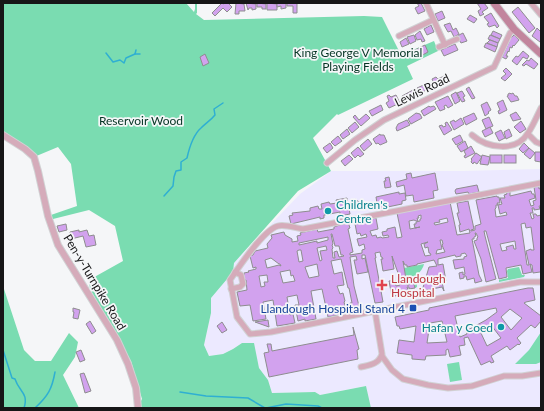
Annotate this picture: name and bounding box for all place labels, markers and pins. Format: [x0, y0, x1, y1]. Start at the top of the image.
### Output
place label: Children's Centre [336, 197, 388, 226]
marker: Children's Centre [323, 206, 333, 216]
place label: Llandough Hospital [391, 271, 446, 300]
marker: Llandough Hospital [376, 279, 388, 291]
place label: Llandough Hospital Stand 4 [260, 301, 405, 316]
marker: Llandough Hospital Stand 4 [408, 303, 418, 313]
place label: Hafan y Coed [422, 320, 493, 335]
marker: Hafan y Coed [496, 322, 506, 332]

